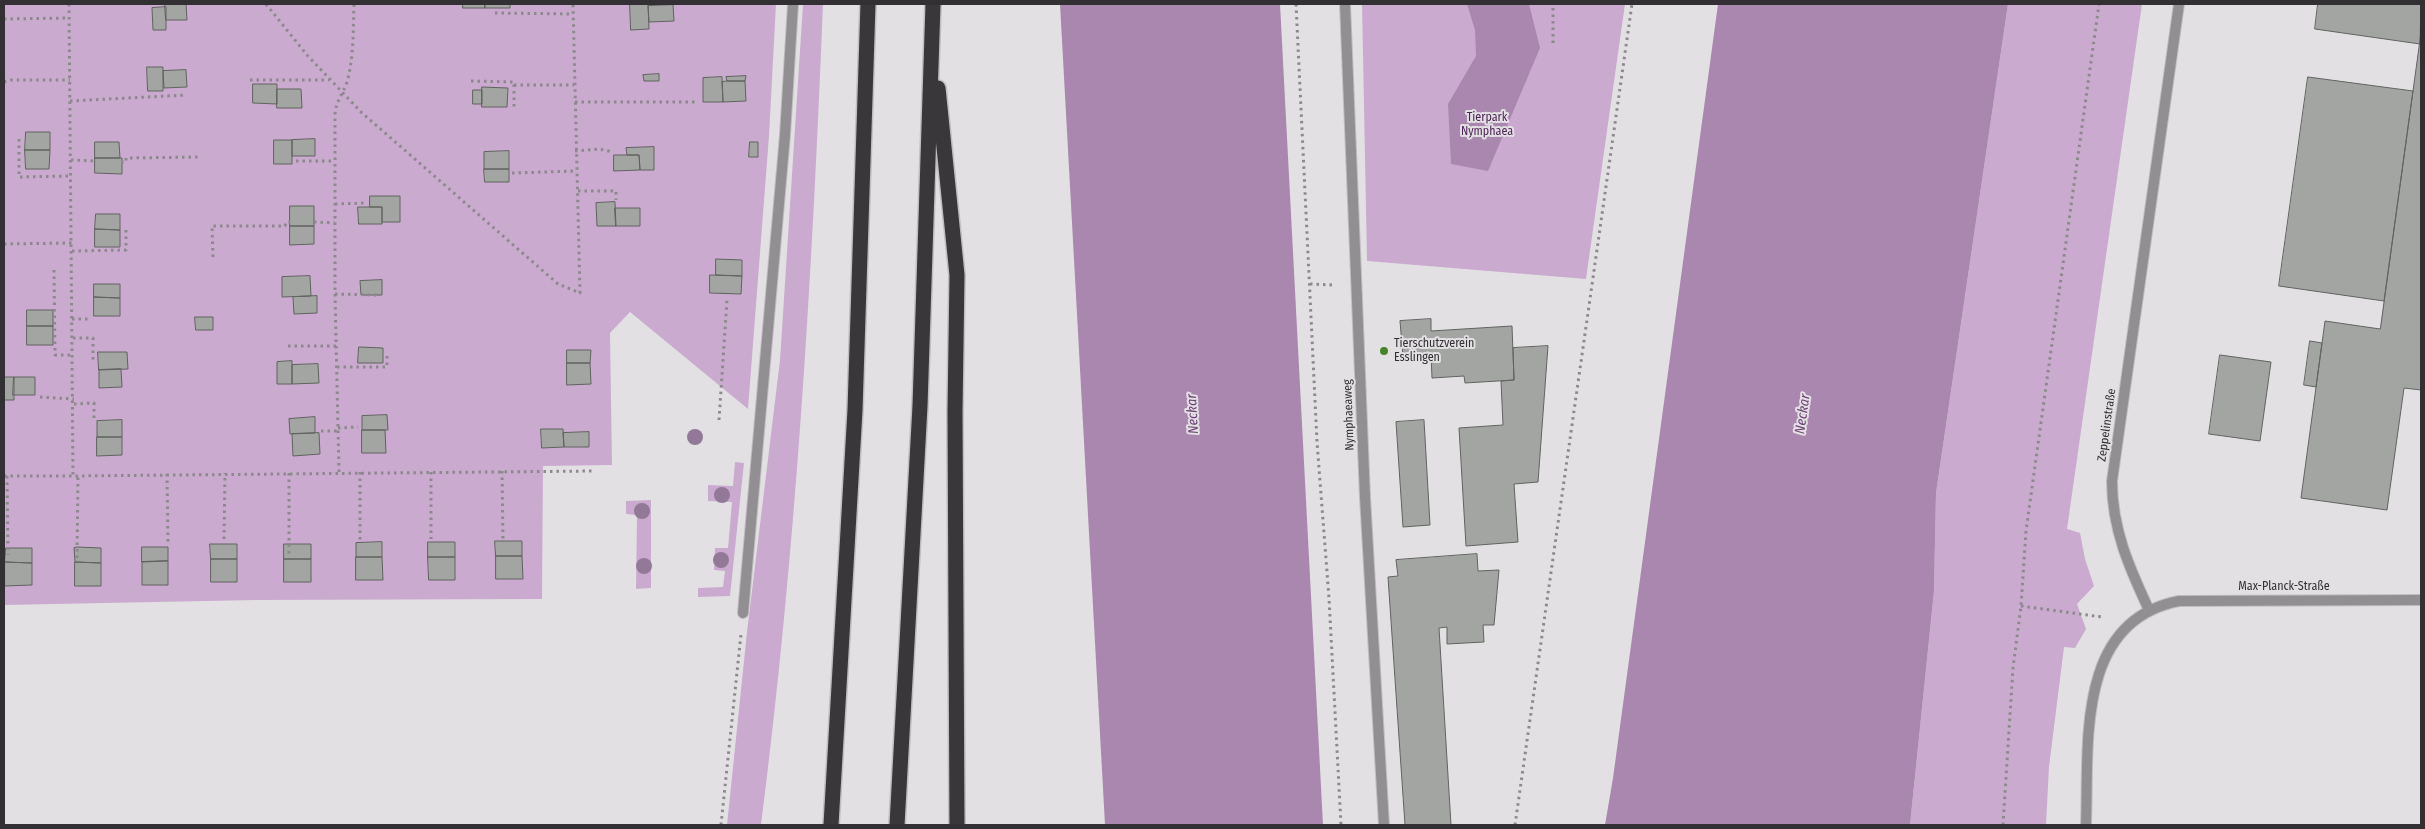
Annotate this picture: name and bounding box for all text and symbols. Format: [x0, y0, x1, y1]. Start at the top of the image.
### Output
park label: Tierpark Nymphaea [1461, 111, 1513, 139]
place label: Tierschutzverein Esslingen [1394, 337, 1474, 365]
marker: Tierschutzverein Esslingen [1378, 345, 1390, 357]
street label: Nymphaeaweg [1341, 379, 1357, 451]
street label: Zeppelinstraße [2095, 388, 2119, 462]
water label: Neckar [1792, 393, 1814, 435]
water label: Neckar [1184, 394, 1202, 434]
street label: Max-Planck-Straße [2238, 580, 2330, 594]

